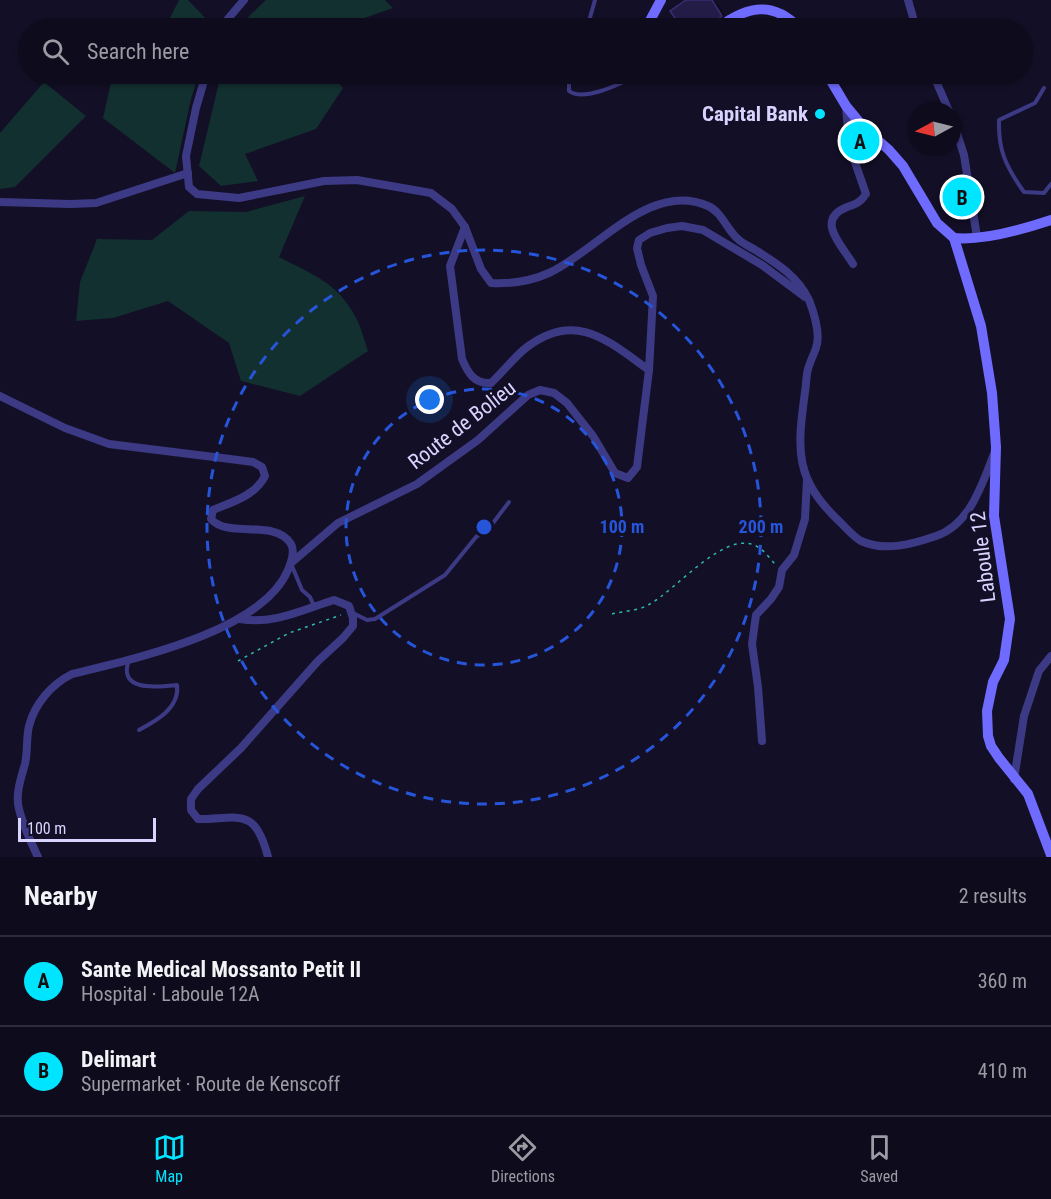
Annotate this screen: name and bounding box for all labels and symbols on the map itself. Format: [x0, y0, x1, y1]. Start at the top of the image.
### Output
place label: Capital Bank [702, 102, 809, 126]
north arrow [907, 102, 961, 156]
marker: Capital Bank [813, 107, 827, 121]
pin: A [840, 118, 880, 164]
pin: B [942, 174, 982, 220]
street label: Route de Bolieu [404, 376, 520, 474]
your location [415, 385, 444, 414]
street label: Laboule 12 [966, 510, 1000, 604]
text: 100 m [600, 516, 644, 537]
text: 200 m [739, 516, 783, 537]
centre of rings [474, 517, 494, 537]
scale bar [18, 815, 156, 842]

